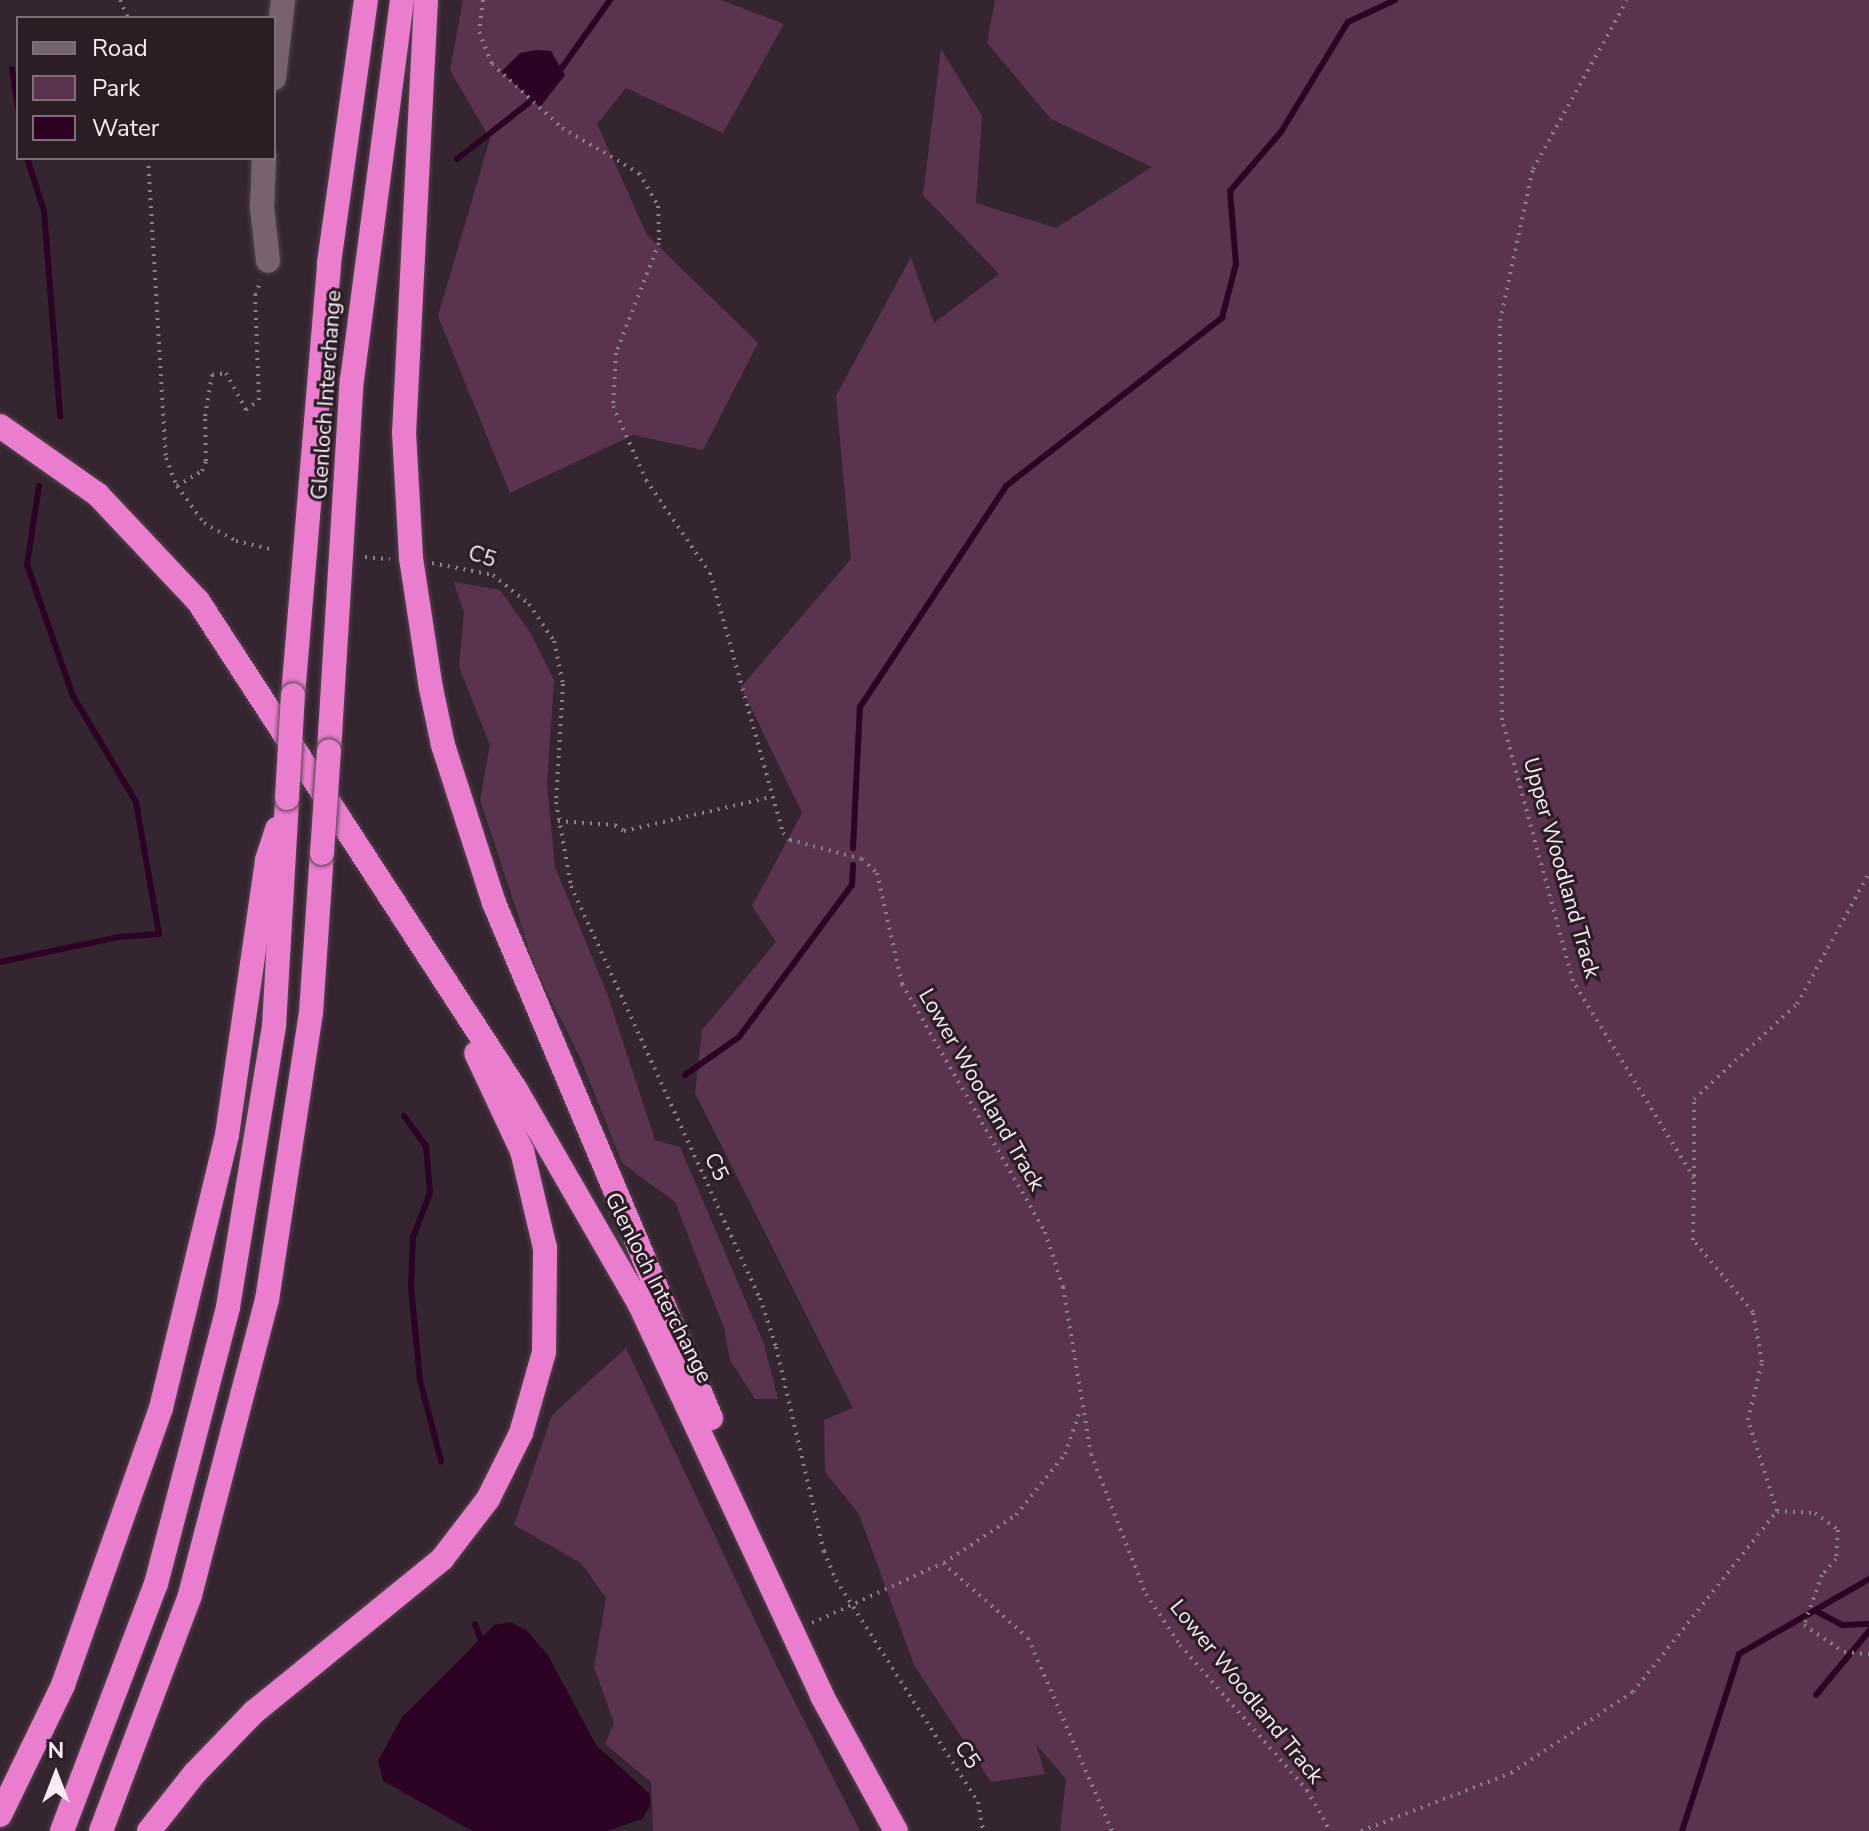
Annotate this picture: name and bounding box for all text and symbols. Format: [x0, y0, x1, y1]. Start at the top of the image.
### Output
legend [16, 16, 276, 160]
text: Road [92, 32, 148, 64]
text: Park [92, 72, 140, 104]
text: Water [92, 112, 159, 144]
street label: Glenloch Interchange [307, 289, 347, 501]
street label: C5 [464, 540, 500, 574]
street label: Upper Woodland Track [1517, 755, 1605, 981]
street label: Lower Woodland Track [912, 984, 1050, 1196]
street label: C5 [698, 1149, 734, 1185]
street label: Glenloch Interchange [599, 1188, 717, 1388]
street label: Lower Woodland Track [1164, 1595, 1328, 1789]
north arrow [16, 1735, 96, 1815]
text: N [48, 1736, 64, 1766]
street label: C5 [948, 1736, 986, 1774]

